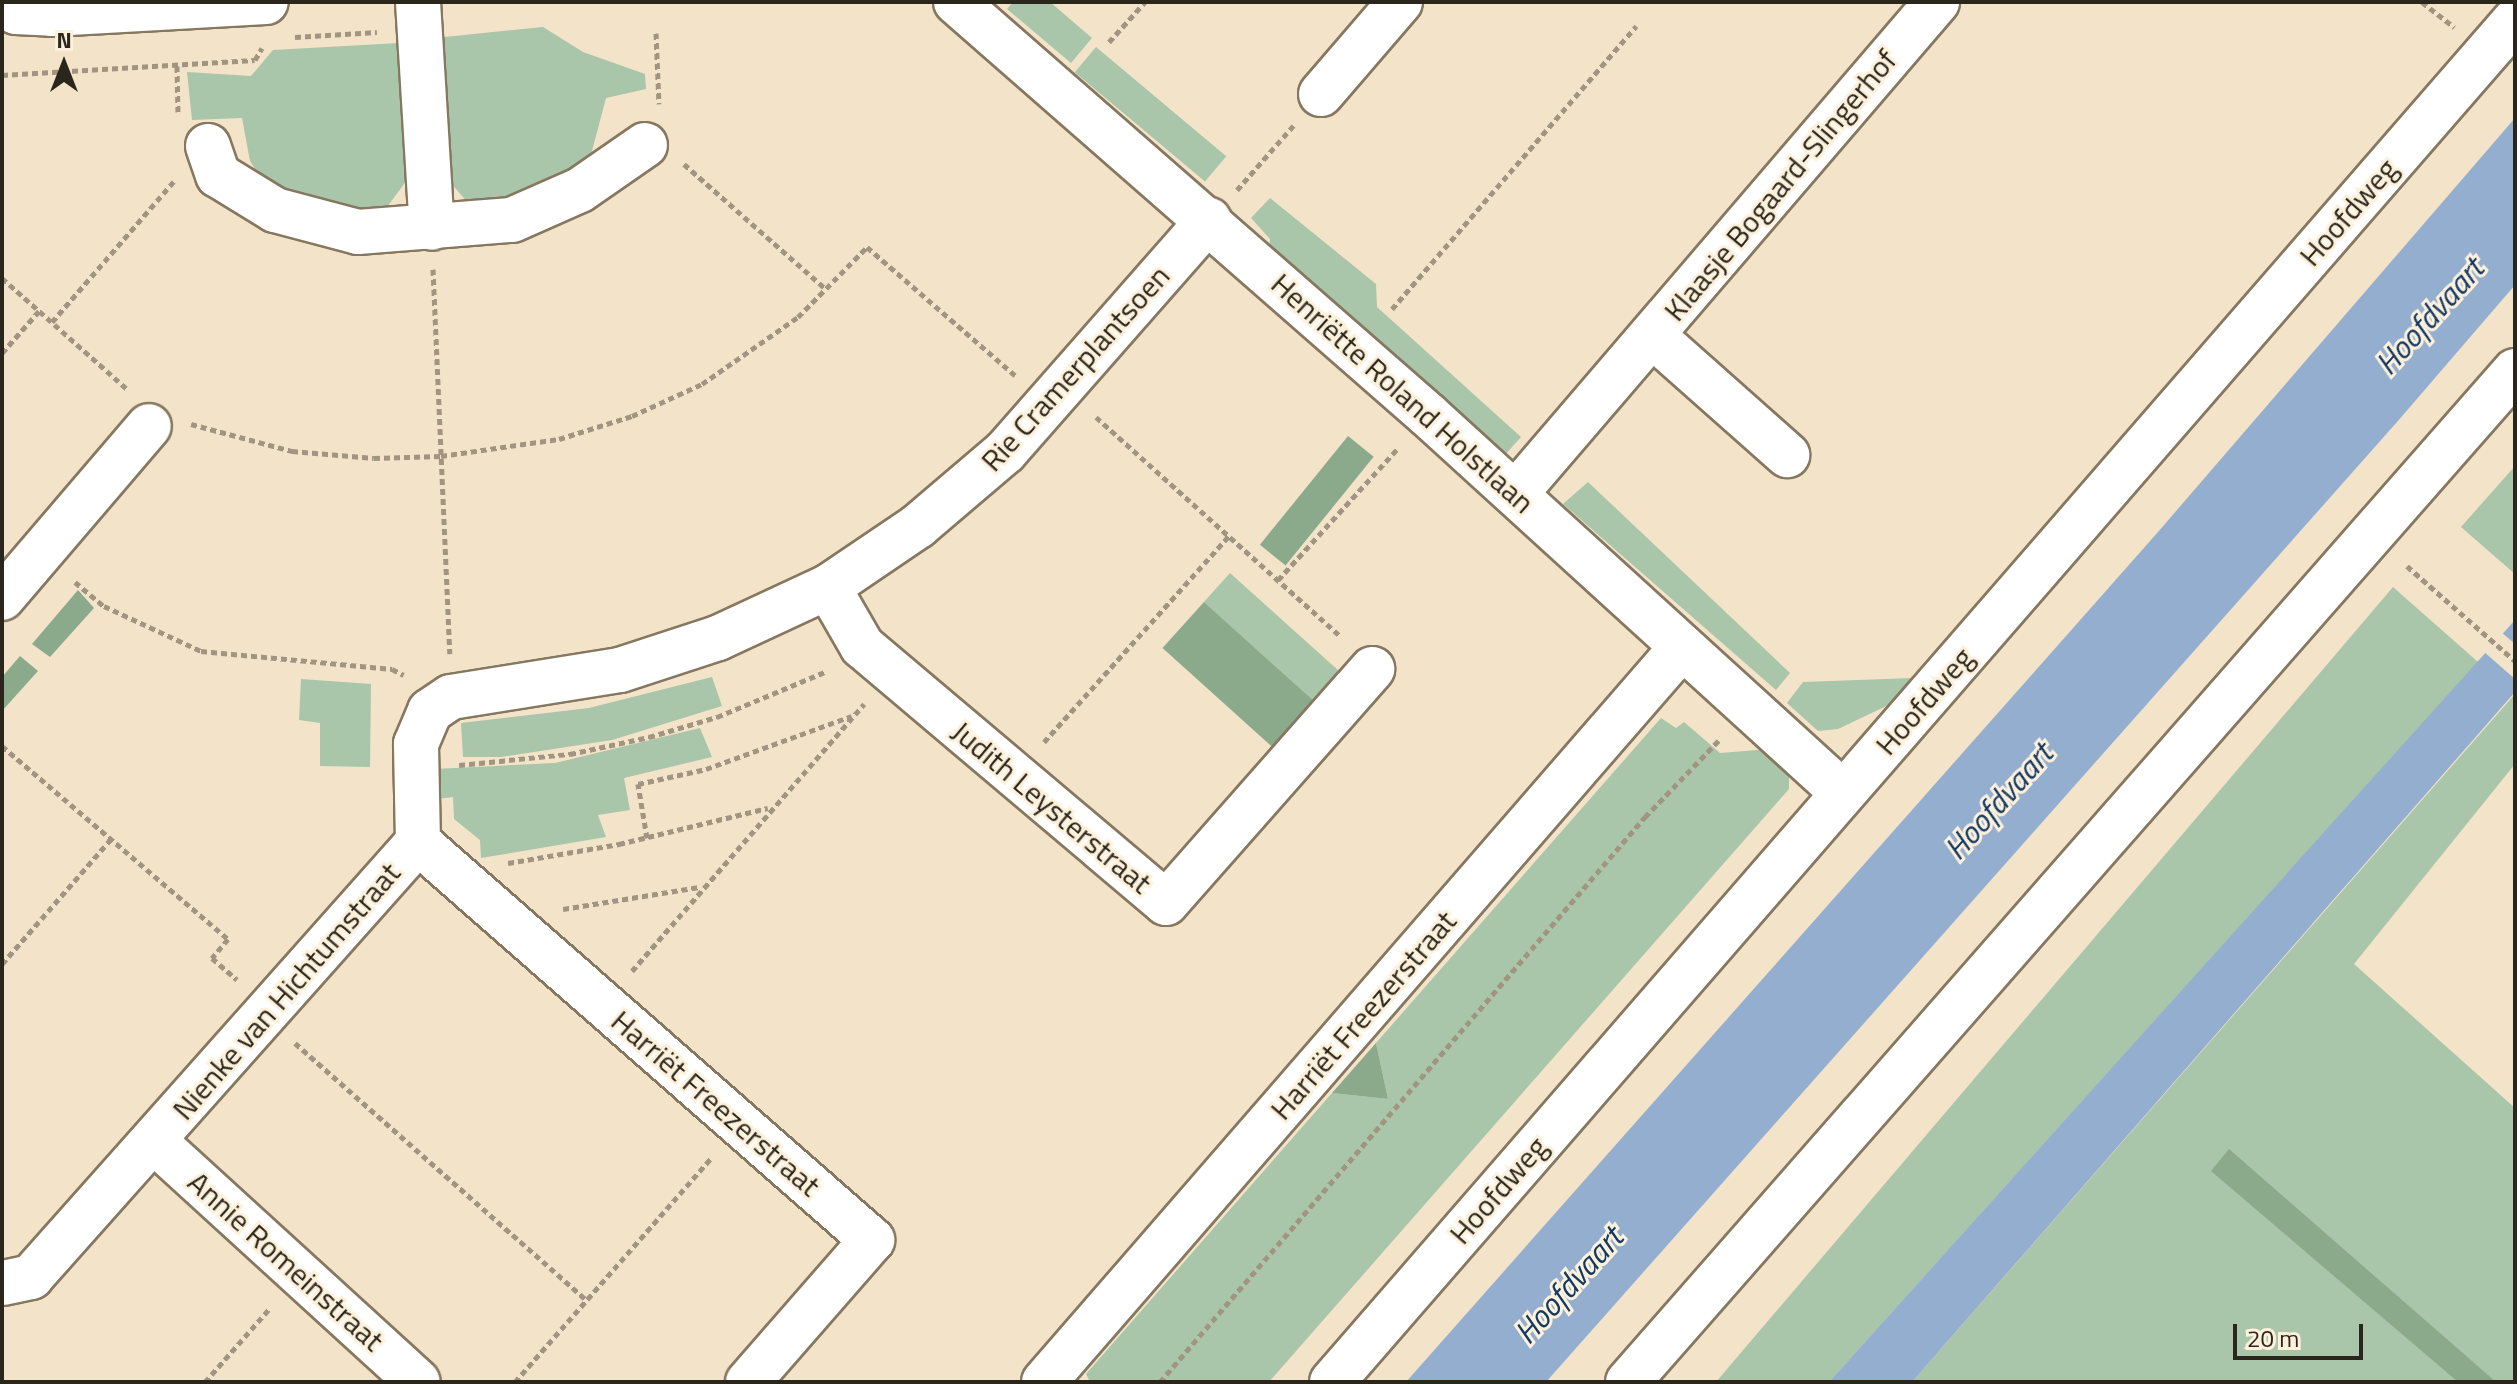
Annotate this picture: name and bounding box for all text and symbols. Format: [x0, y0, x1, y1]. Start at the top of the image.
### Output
text: N [56, 23, 72, 57]
north arrow [24, 24, 104, 104]
street label: Klaasje Bogaard-Slingerhof [1656, 42, 1904, 328]
street label: Hoofdweg [2292, 151, 2404, 273]
water label: Hoofdvaart [2367, 250, 2491, 382]
street label: Rie Cramerplantsoen [973, 258, 1177, 478]
street label: Henriëtte Roland Holstlaan [1264, 265, 1542, 521]
street label: Hoofdweg [1868, 640, 1980, 762]
street label: Judith Leysterstraat [945, 713, 1159, 901]
water label: Hoofdvaart [1936, 735, 2060, 867]
street label: Nienke van Hichtumstraat [165, 855, 407, 1127]
street label: Harriët Freezerstraat [1263, 903, 1463, 1127]
street label: Harriët Freezerstraat [604, 1003, 828, 1203]
street label: Hoofdweg [1442, 1129, 1554, 1251]
street label: Annie Romeinstraat [181, 1164, 391, 1358]
water label: Hoofdvaart [1506, 1219, 1630, 1351]
scale bar [2237, 1308, 2367, 1358]
text: 20 m [2247, 1320, 2299, 1356]

